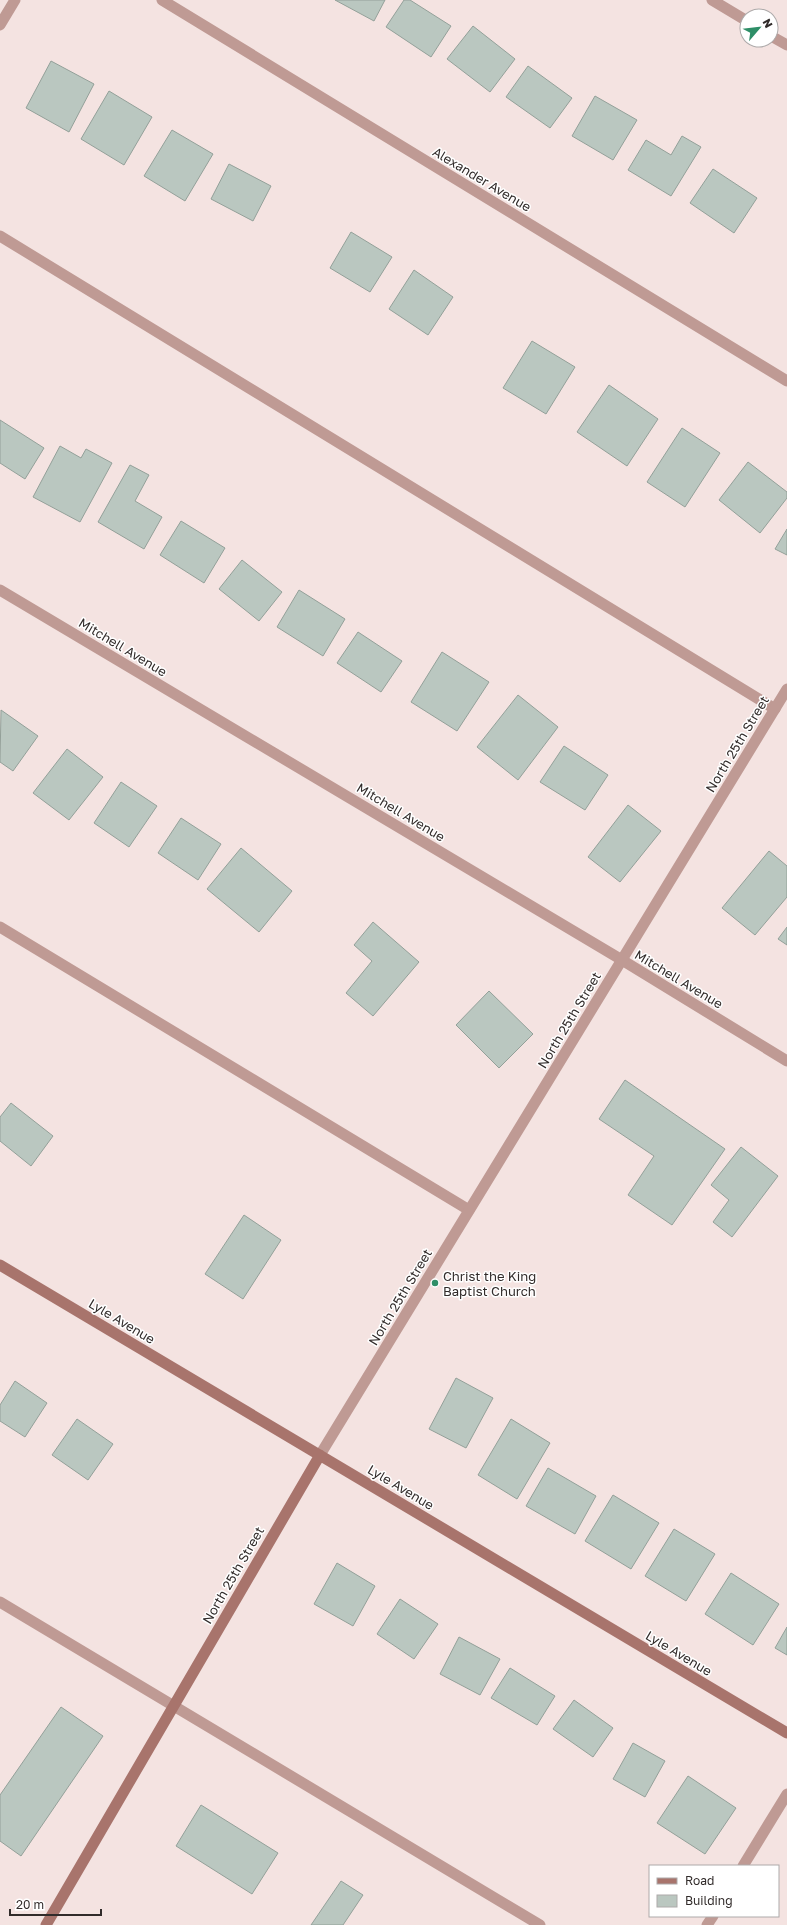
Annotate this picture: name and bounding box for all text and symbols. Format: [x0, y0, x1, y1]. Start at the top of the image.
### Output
north arrow [739, 8, 779, 48]
text: N [761, 16, 776, 30]
street label: Alexander Avenue [430, 143, 534, 215]
street label: Mitchell Avenue [76, 614, 170, 680]
street label: North 25th Street [702, 693, 772, 795]
street label: Mitchell Avenue [354, 779, 448, 845]
street label: Mitchell Avenue [632, 946, 726, 1012]
street label: North 25th Street [534, 969, 604, 1071]
street label: North 25th Street [365, 1246, 435, 1348]
place label: Christ the King Baptist Church [443, 1268, 536, 1299]
marker: Christ the King Baptist Church [430, 1278, 440, 1288]
street label: Lyle Avenue [86, 1295, 158, 1347]
street label: Lyle Avenue [365, 1461, 437, 1513]
street label: North 25th Street [199, 1524, 267, 1626]
street label: Lyle Avenue [643, 1627, 715, 1679]
legend [649, 1865, 779, 1917]
text: Road [685, 1873, 714, 1888]
scale bar [10, 1891, 101, 1917]
text: Building [685, 1893, 733, 1908]
text: 20 m [16, 1897, 44, 1912]

